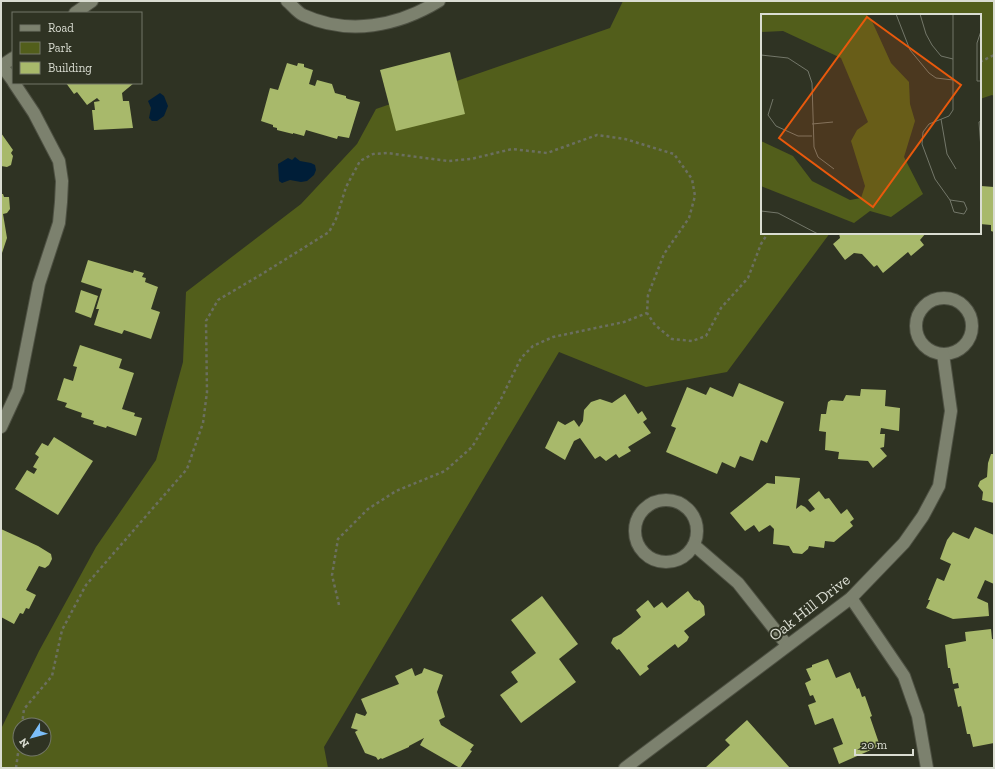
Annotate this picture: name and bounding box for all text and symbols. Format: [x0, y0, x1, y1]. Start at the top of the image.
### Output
legend [12, 12, 142, 84]
inset map [761, 14, 981, 234]
text: Road [48, 21, 74, 35]
text: Park [48, 41, 73, 55]
text: Building [48, 61, 92, 75]
street label: Oak Hill Drive [765, 570, 854, 645]
north arrow [12, 717, 52, 757]
scale bar [855, 731, 913, 757]
text: N [16, 735, 32, 750]
text: 20 m [861, 738, 888, 752]

